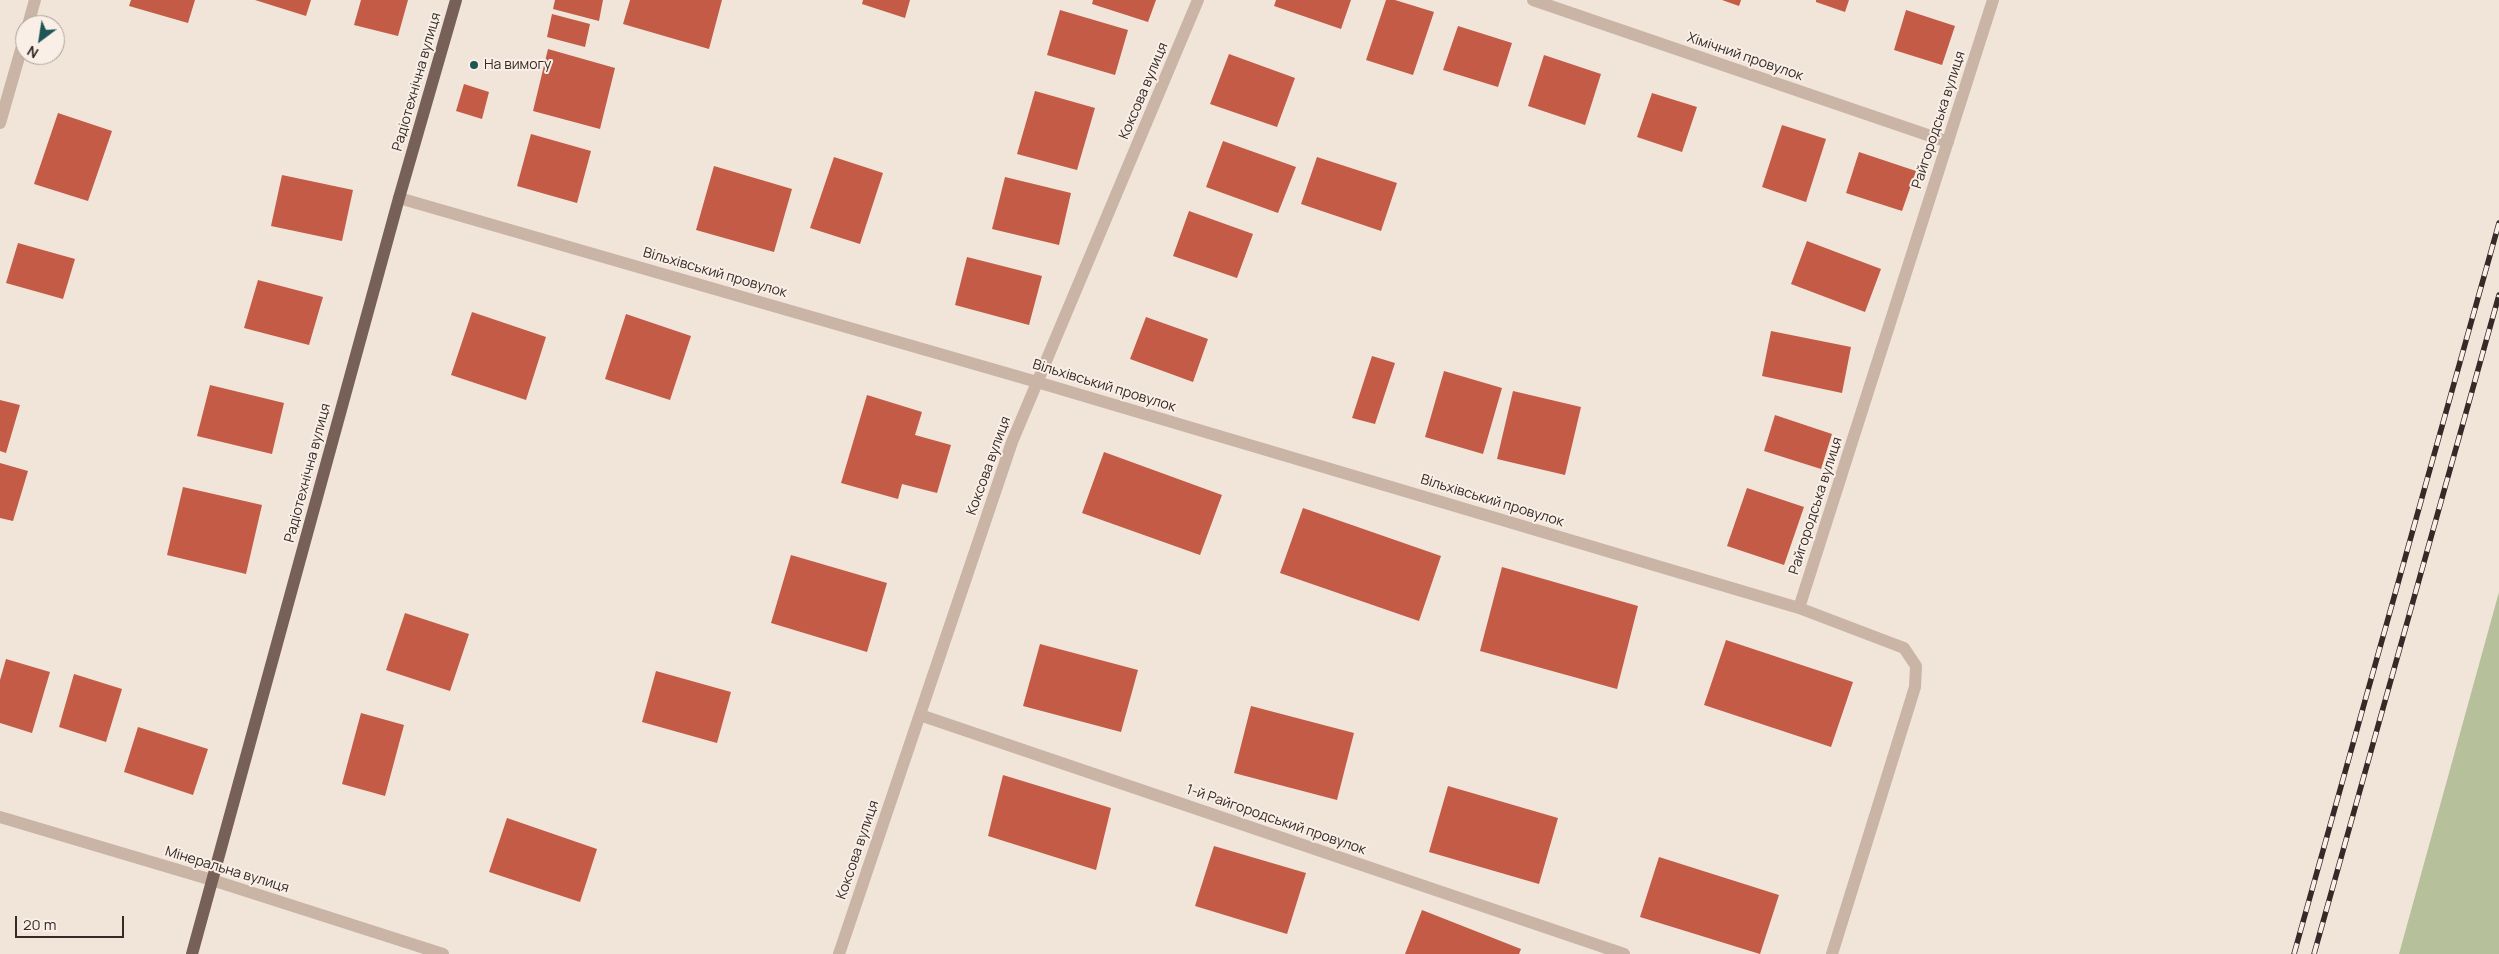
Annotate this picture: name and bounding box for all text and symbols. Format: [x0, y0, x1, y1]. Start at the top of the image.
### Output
street label: Радіотехнічна вулиця [389, 11, 445, 153]
north arrow [15, 15, 65, 65]
street label: Хімічний провулок [1685, 29, 1805, 85]
street label: Коксова вулиця [1116, 40, 1172, 142]
text: N [23, 42, 42, 63]
street label: Райгородська вулиця [1909, 49, 1969, 191]
place label: На вимогу [484, 57, 551, 73]
marker: На вимогу [468, 59, 480, 71]
street label: Вільхівський провулок [641, 244, 789, 302]
street label: Вільхівський провулок [1030, 356, 1178, 416]
street label: Радіотехнічна вулиця [281, 402, 335, 544]
street label: Коксова вулиця [963, 414, 1015, 518]
street label: Райгородська вулиця [1786, 435, 1846, 577]
street label: Вільхівський провулок [1418, 471, 1566, 531]
street label: 1-й Райгородський провулок [1184, 781, 1368, 859]
street label: Коксова вулиця [833, 798, 883, 902]
street label: Мінеральна вулиця [163, 843, 291, 897]
scale bar [18, 906, 126, 938]
text: 20 m [23, 914, 56, 935]

